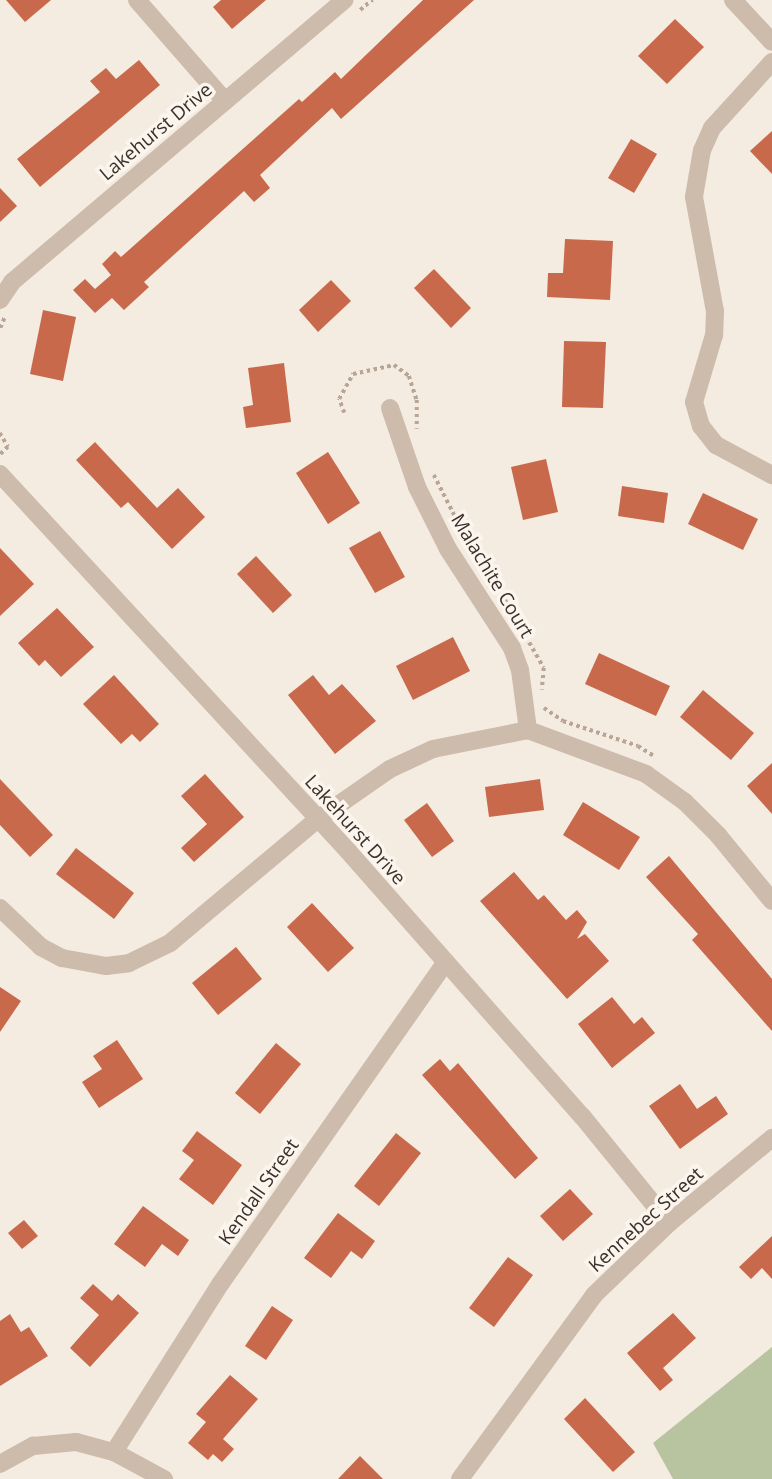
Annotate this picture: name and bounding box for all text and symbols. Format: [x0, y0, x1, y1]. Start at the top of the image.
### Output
street label: Lakehurst Drive [95, 78, 217, 186]
street label: Malachite Court [446, 510, 538, 642]
street label: Lakehurst Drive [300, 771, 410, 889]
street label: Kendall Street [214, 1135, 304, 1249]
street label: Kennebec Street [584, 1163, 708, 1277]

